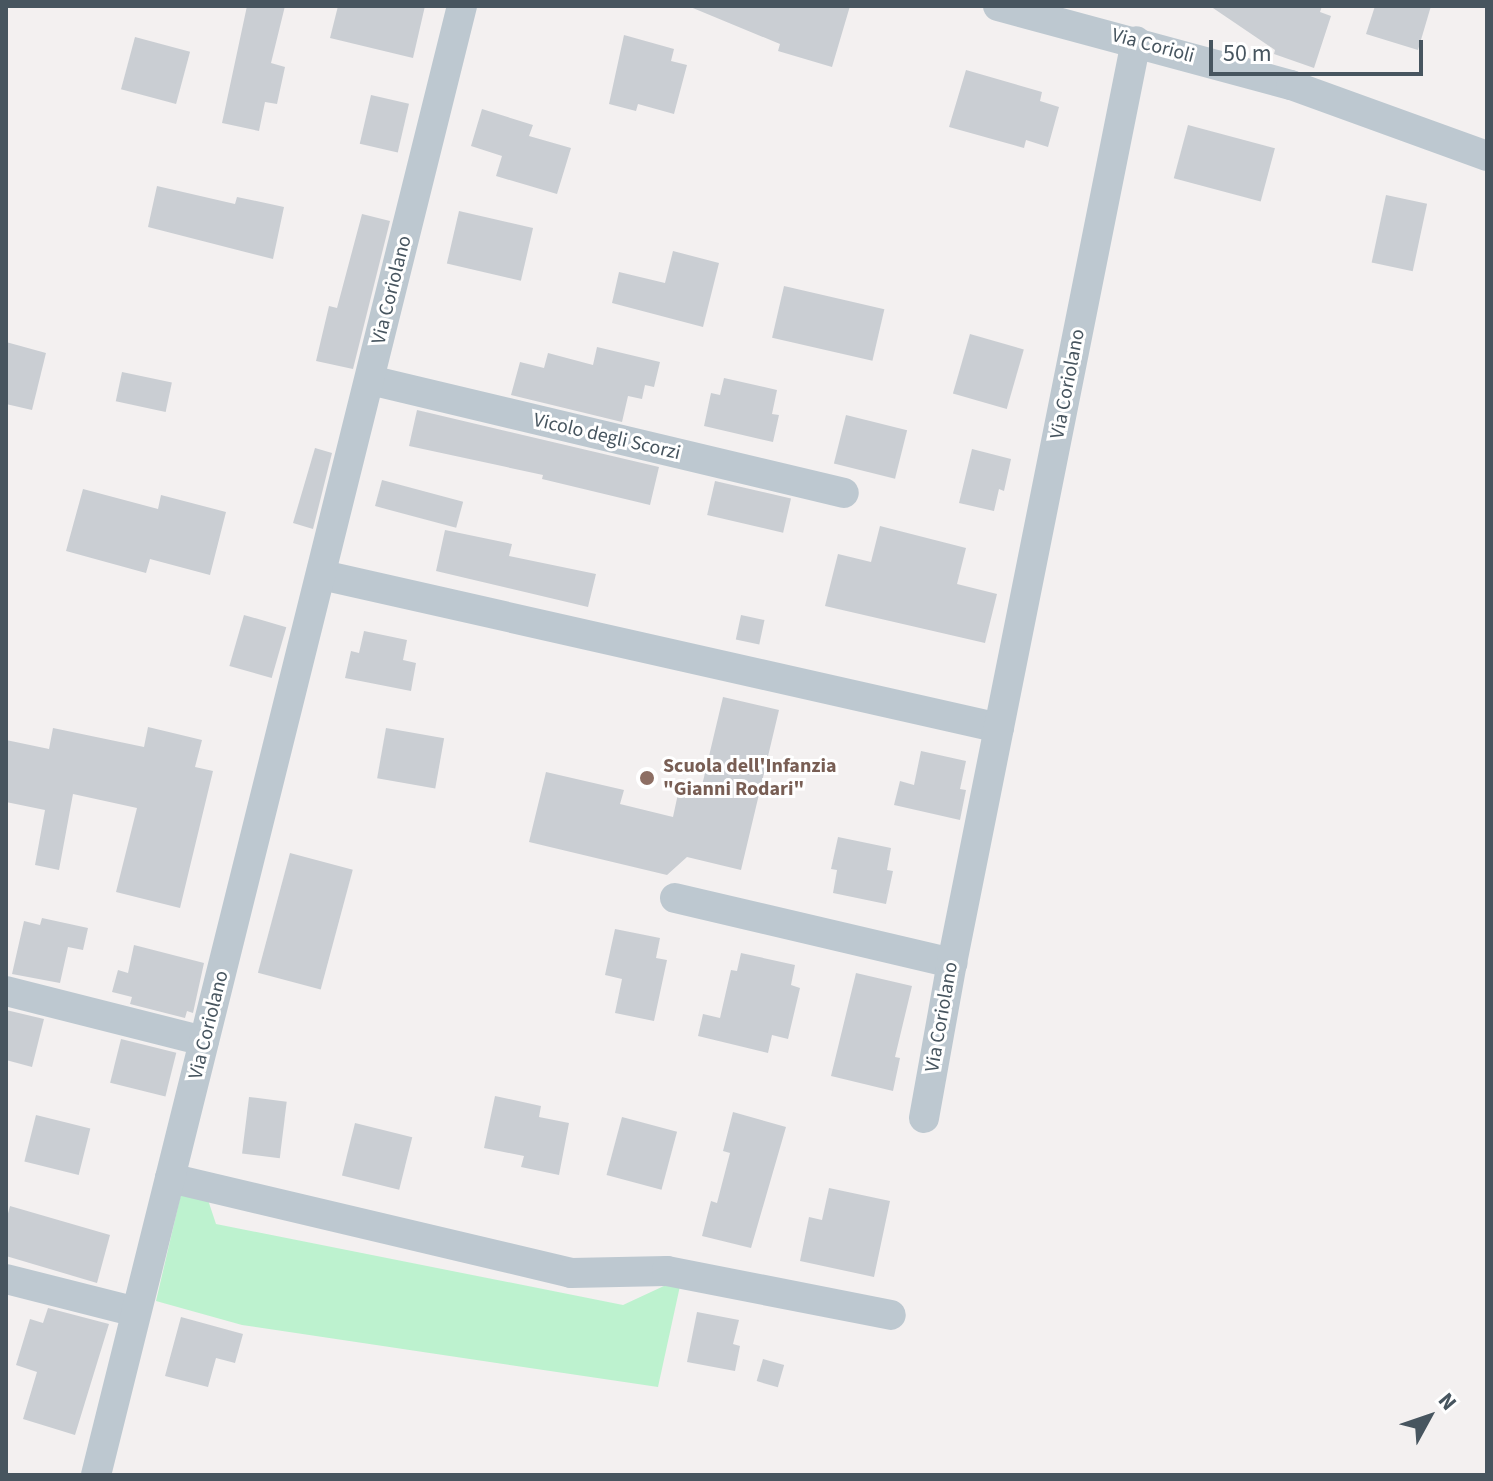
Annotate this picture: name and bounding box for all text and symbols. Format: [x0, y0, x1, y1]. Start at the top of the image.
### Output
street label: Via Corioli [1109, 24, 1197, 68]
scale bar [1213, 24, 1427, 74]
text: 50 m [1223, 36, 1272, 71]
street label: Via Coriolano [367, 233, 417, 347]
street label: Via Coriolano [1046, 327, 1090, 441]
street label: Vicolo degli Scorzi [531, 408, 683, 466]
place label: Scuola dell'Infanzia "Gianni Rodari" [663, 754, 837, 801]
marker: Scuola dell'Infanzia "Gianni Rodari" [638, 769, 656, 787]
street label: Via Coriolano [921, 960, 963, 1074]
street label: Via Coriolano [184, 968, 234, 1082]
north arrow [1389, 1377, 1469, 1457]
text: N [1430, 1386, 1464, 1417]

